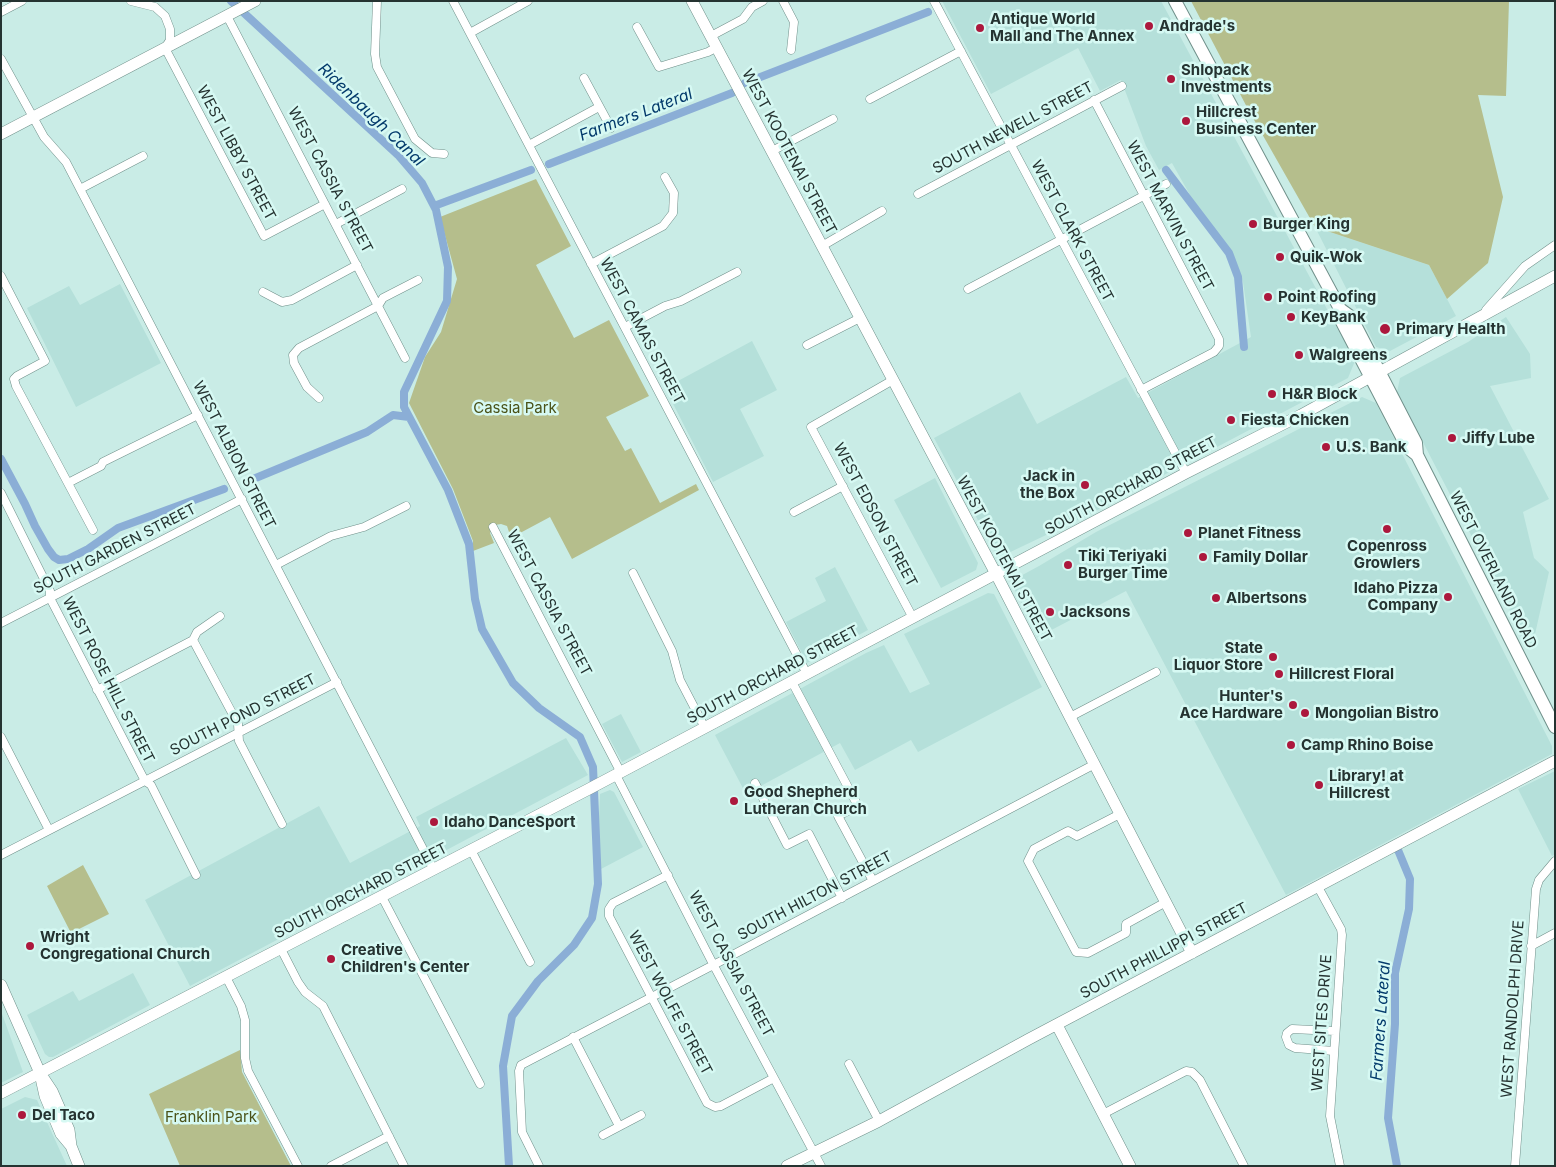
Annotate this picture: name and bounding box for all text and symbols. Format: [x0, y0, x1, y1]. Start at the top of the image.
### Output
place label: Antique World Mall and The Annex [990, 10, 1134, 45]
place label: Andrade's [1159, 17, 1235, 35]
marker: Andrade's [1143, 20, 1155, 32]
marker: Antique World Mall and The Annex [974, 22, 986, 34]
water label: Ridenbaugh Canal [314, 59, 428, 171]
place label: Shlopack Investments [1181, 61, 1272, 96]
street label: WEST KOOTENAI STREET [738, 66, 840, 238]
marker: Shlopack Investments [1165, 73, 1177, 85]
street label: SOUTH NEWELL STREET [930, 78, 1096, 178]
street label: WEST LIBBY STREET [193, 82, 279, 224]
water label: Farmers Lateral [577, 85, 695, 145]
place label: Hillcrest Business Center [1196, 103, 1316, 138]
street label: WEST CASSIA STREET [284, 104, 376, 256]
marker: Hillcrest Business Center [1180, 115, 1192, 127]
street label: WEST MARVIN STREET [1123, 138, 1217, 294]
street label: WEST CLARK STREET [1027, 157, 1117, 305]
place label: Burger King [1263, 215, 1350, 233]
marker: Burger King [1247, 218, 1259, 230]
place label: Quik-Wok [1290, 248, 1362, 266]
marker: Quik-Wok [1274, 251, 1286, 263]
street label: WEST CAMAS STREET [596, 255, 688, 407]
place label: Point Roofing [1278, 288, 1376, 306]
marker: Point Roofing [1262, 291, 1274, 303]
place label: KeyBank [1301, 308, 1366, 326]
marker: KeyBank [1285, 311, 1297, 323]
place label: Primary Health [1396, 320, 1505, 338]
marker: Primary Health [1378, 322, 1392, 336]
place label: Walgreens [1309, 346, 1387, 364]
marker: Walgreens [1293, 349, 1305, 361]
street label: WEST ALBION STREET [189, 378, 279, 532]
place label: H&R Block [1282, 385, 1357, 403]
marker: H&R Block [1266, 388, 1278, 400]
park label: Cassia Park [473, 399, 557, 417]
place label: Fiesta Chicken [1241, 411, 1349, 429]
marker: Fiesta Chicken [1225, 414, 1237, 426]
place label: Jiffy Lube [1462, 429, 1535, 447]
marker: Jiffy Lube [1446, 432, 1458, 444]
street label: SOUTH ORCHARD STREET [1042, 433, 1220, 539]
place label: U.S. Bank [1336, 438, 1407, 456]
street label: WEST EDSON STREET [829, 440, 921, 590]
marker: U.S. Bank [1320, 441, 1332, 453]
place label: Jack in the Box [1020, 467, 1075, 502]
street label: WEST KOOTENAI STREET [953, 473, 1055, 645]
marker: Jack in the Box [1079, 479, 1091, 491]
street label: WEST OVERLAND ROAD [1445, 488, 1541, 652]
street label: SOUTH GARDEN STREET [31, 500, 199, 598]
marker: Copenross Growlers [1381, 523, 1393, 535]
place label: Planet Fitness [1198, 524, 1301, 542]
street label: WEST CASSIA STREET [503, 527, 595, 679]
marker: Planet Fitness [1182, 527, 1194, 539]
place label: Copenross Growlers [1347, 537, 1427, 572]
place label: Tiki Teriyaki Burger Time [1078, 547, 1168, 582]
place label: Family Dollar [1213, 548, 1308, 566]
marker: Family Dollar [1197, 551, 1209, 563]
marker: Tiki Teriyaki Burger Time [1062, 559, 1074, 571]
place label: Idaho Pizza Company [1354, 579, 1438, 614]
place label: Albertsons [1226, 589, 1307, 607]
marker: Idaho Pizza Company [1442, 591, 1454, 603]
marker: Albertsons [1210, 592, 1222, 604]
street label: WEST ROSE HILL STREET [58, 594, 158, 766]
place label: Jacksons [1060, 603, 1130, 621]
marker: Jacksons [1044, 606, 1056, 618]
street label: SOUTH ORCHARD STREET [684, 622, 862, 728]
place label: State Liquor Store [1174, 639, 1263, 674]
marker: State Liquor Store [1267, 651, 1279, 663]
place label: Hillcrest Floral [1289, 665, 1394, 683]
marker: Hillcrest Floral [1273, 668, 1285, 680]
street label: SOUTH POND STREET [167, 670, 319, 760]
place label: Hunter's Ace Hardware [1180, 687, 1283, 722]
marker: Hunter's Ace Hardware [1287, 699, 1299, 711]
place label: Mongolian Bistro [1315, 704, 1439, 722]
marker: Mongolian Bistro [1299, 707, 1311, 719]
place label: Camp Rhino Boise [1301, 736, 1433, 754]
marker: Camp Rhino Boise [1285, 739, 1297, 751]
place label: Library! at Hillcrest [1329, 767, 1404, 802]
marker: Library! at Hillcrest [1313, 779, 1325, 791]
place label: Good Shepherd Lutheran Church [744, 783, 867, 818]
marker: Good Shepherd Lutheran Church [728, 795, 740, 807]
place label: Idaho DanceSport [444, 813, 575, 831]
marker: Idaho DanceSport [428, 816, 440, 828]
street label: SOUTH ORCHARD STREET [271, 839, 451, 943]
street label: SOUTH HILTON STREET [735, 848, 895, 944]
street label: WEST CASSIA STREET [685, 888, 777, 1040]
street label: SOUTH PHILLIPPI STREET [1077, 899, 1251, 1003]
street label: WEST RANDOLPH DRIVE [1498, 919, 1528, 1099]
place label: Wright Congregational Church [40, 928, 210, 963]
street label: WEST WOLFE STREET [624, 928, 716, 1078]
marker: Wright Congregational Church [24, 940, 36, 952]
place label: Creative Children's Center [341, 941, 469, 976]
marker: Creative Children's Center [325, 953, 337, 965]
street label: WEST SITES DRIVE [1308, 954, 1336, 1092]
water label: Farmers Lateral [1367, 961, 1395, 1081]
place label: Del Taco [32, 1106, 95, 1124]
park label: Franklin Park [165, 1108, 257, 1126]
marker: Del Taco [16, 1109, 28, 1121]

